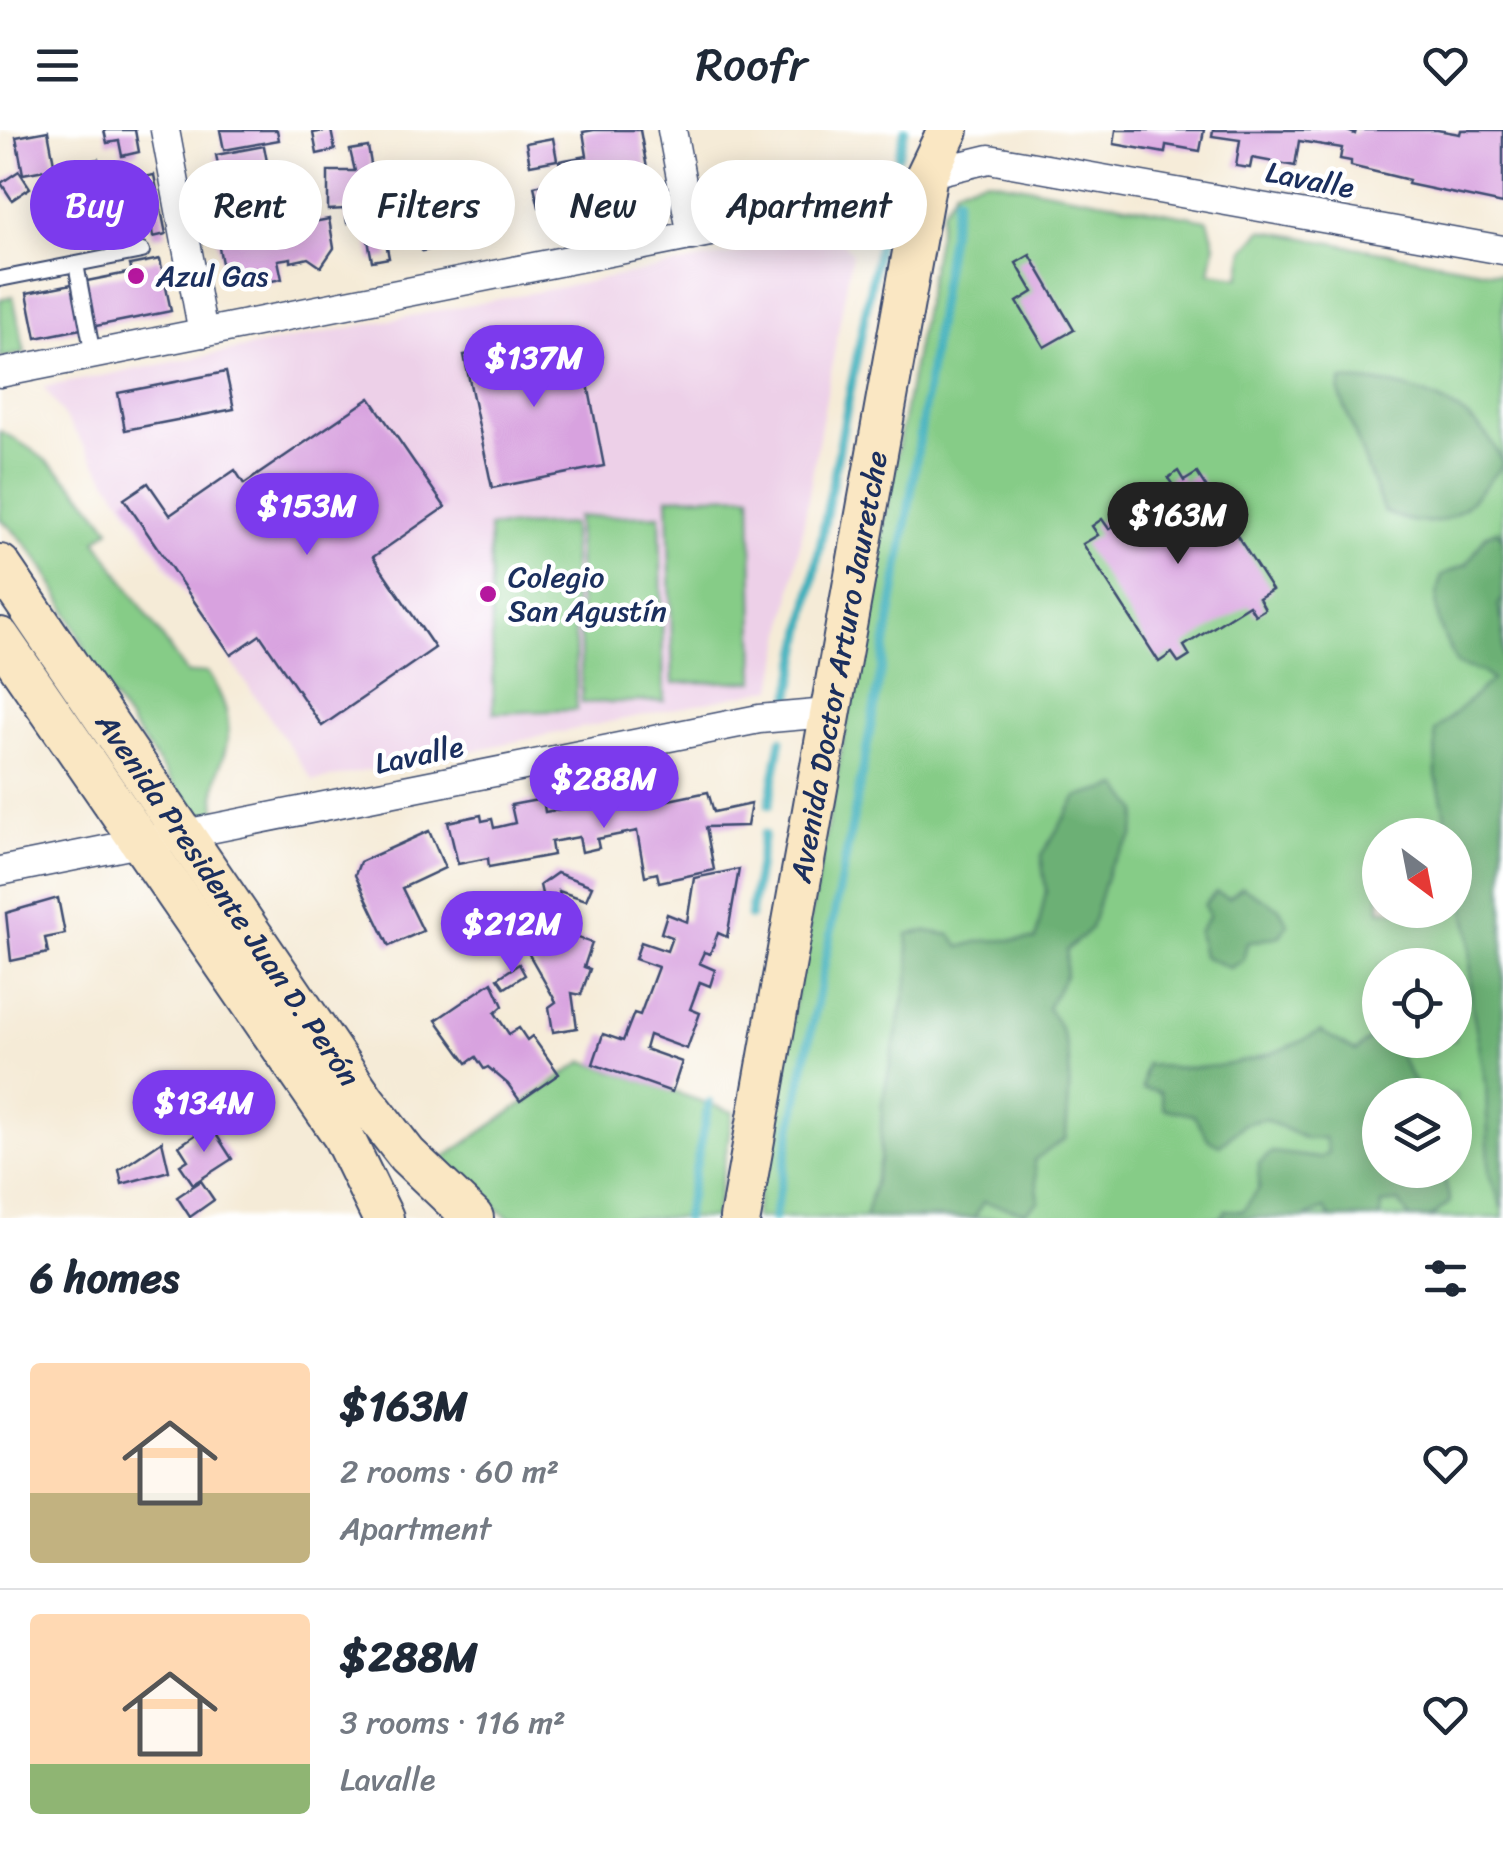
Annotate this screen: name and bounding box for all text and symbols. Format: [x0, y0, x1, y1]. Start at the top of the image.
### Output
text: Roofr [696, 25, 807, 105]
icon: menu [30, 38, 85, 93]
icon: heart [1418, 38, 1473, 93]
street label: Lavalle [1261, 145, 1359, 215]
chip: Buy [30, 160, 159, 250]
chip: Rent [179, 160, 322, 250]
chip: Filters [342, 160, 515, 250]
chip: New [535, 160, 671, 250]
chip: Apartment [691, 160, 927, 250]
place label: Azul Gas [155, 249, 269, 303]
marker: Azul Gas [125, 265, 147, 287]
pin: $137M [464, 325, 604, 410]
text: $137M [485, 329, 583, 386]
street label: Avenida Doctor Arturo Jauretche [773, 447, 904, 888]
pin: $153M [237, 473, 377, 558]
text: $153M [258, 477, 356, 534]
pin: $163M [1108, 482, 1248, 567]
text: $163M [1129, 486, 1227, 543]
place label: Colegio San Agustín [508, 550, 667, 638]
marker: Colegio San Agustín [477, 583, 499, 605]
street label: Avenida Presidente Juan D. Perón [80, 700, 375, 1098]
street label: Lavalle [370, 719, 468, 791]
pin: $288M [534, 746, 674, 831]
text: $288M [552, 750, 656, 807]
north arrow [1362, 818, 1472, 928]
map controls [1362, 818, 1472, 1188]
pin: $212M [442, 891, 582, 976]
text: $212M [463, 895, 561, 952]
button: locate [1362, 948, 1472, 1058]
pin: $134M [134, 1070, 274, 1155]
text: $134M [155, 1074, 253, 1131]
button: layers [1362, 1078, 1472, 1188]
text: 6 homes [30, 1241, 179, 1315]
icon: filters [1418, 1251, 1473, 1306]
text: $163M [340, 1369, 467, 1443]
icon: home [110, 1403, 230, 1523]
icon: heart [1418, 1436, 1473, 1491]
text: 2 rooms · 60 m² [340, 1443, 559, 1500]
text: Apartment [340, 1500, 491, 1557]
text: $288M [340, 1620, 477, 1694]
icon: home [110, 1654, 230, 1774]
icon: heart [1418, 1687, 1473, 1742]
text: 3 rooms · 116 m² [340, 1694, 566, 1751]
text: Lavalle [340, 1751, 435, 1808]

